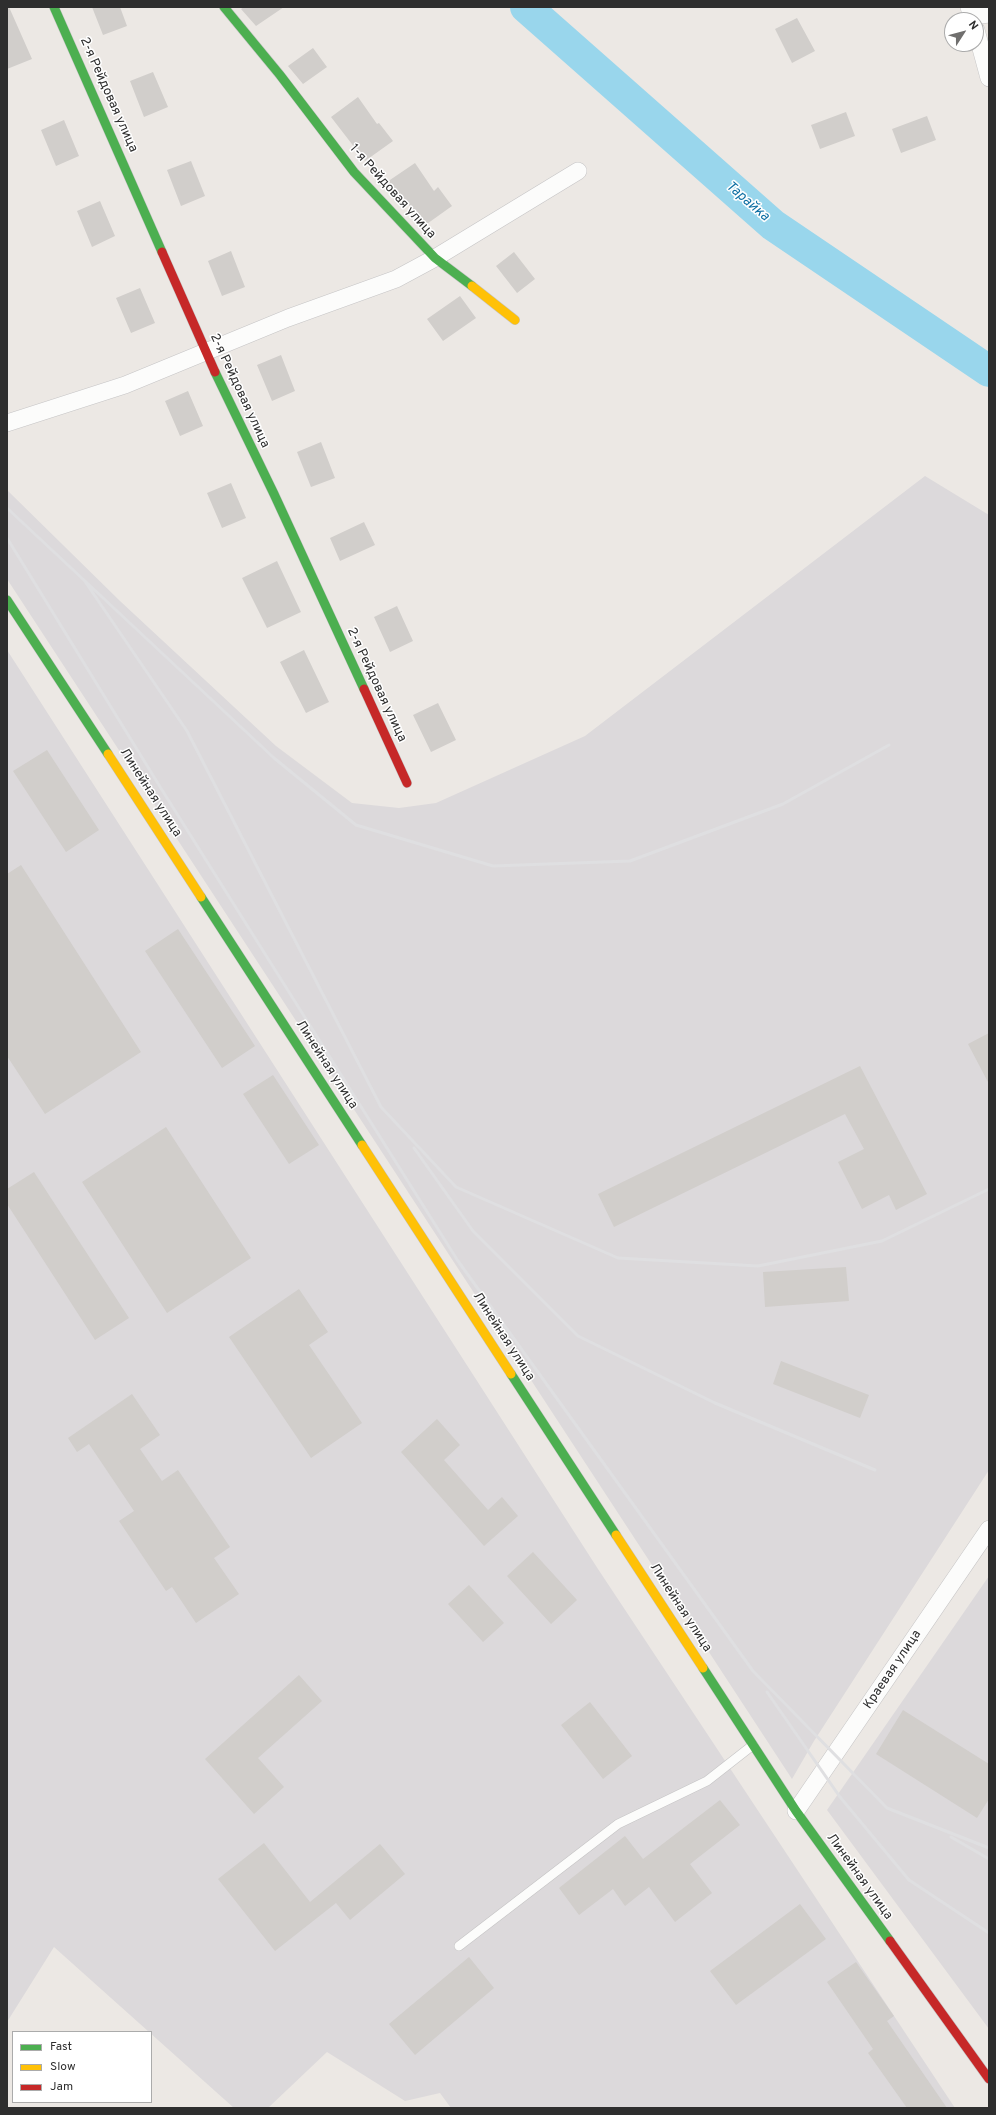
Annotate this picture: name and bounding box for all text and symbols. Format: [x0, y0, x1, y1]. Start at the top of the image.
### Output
north arrow [944, 12, 984, 52]
text: N [965, 18, 981, 33]
street label: 2-я Рейдовая улица [76, 35, 140, 155]
street label: 1-я Рейдовая улица [345, 142, 439, 242]
water label: Тарайка [722, 179, 772, 225]
street label: 2-я Рейдовая улица [206, 331, 272, 451]
street label: 2-я Рейдовая улица [343, 625, 409, 745]
street label: Линейная улица [116, 746, 184, 840]
street label: Линейная улица [292, 1018, 360, 1112]
street label: Линейная улица [469, 1290, 537, 1384]
street label: Линейная улица [646, 1561, 714, 1655]
street label: Краевая улица [861, 1628, 925, 1712]
street label: Линейная улица [823, 1831, 895, 1923]
legend [12, 2031, 152, 2103]
text: Fast [50, 2039, 72, 2055]
text: Slow [50, 2059, 76, 2075]
text: Jam [50, 2079, 73, 2095]

